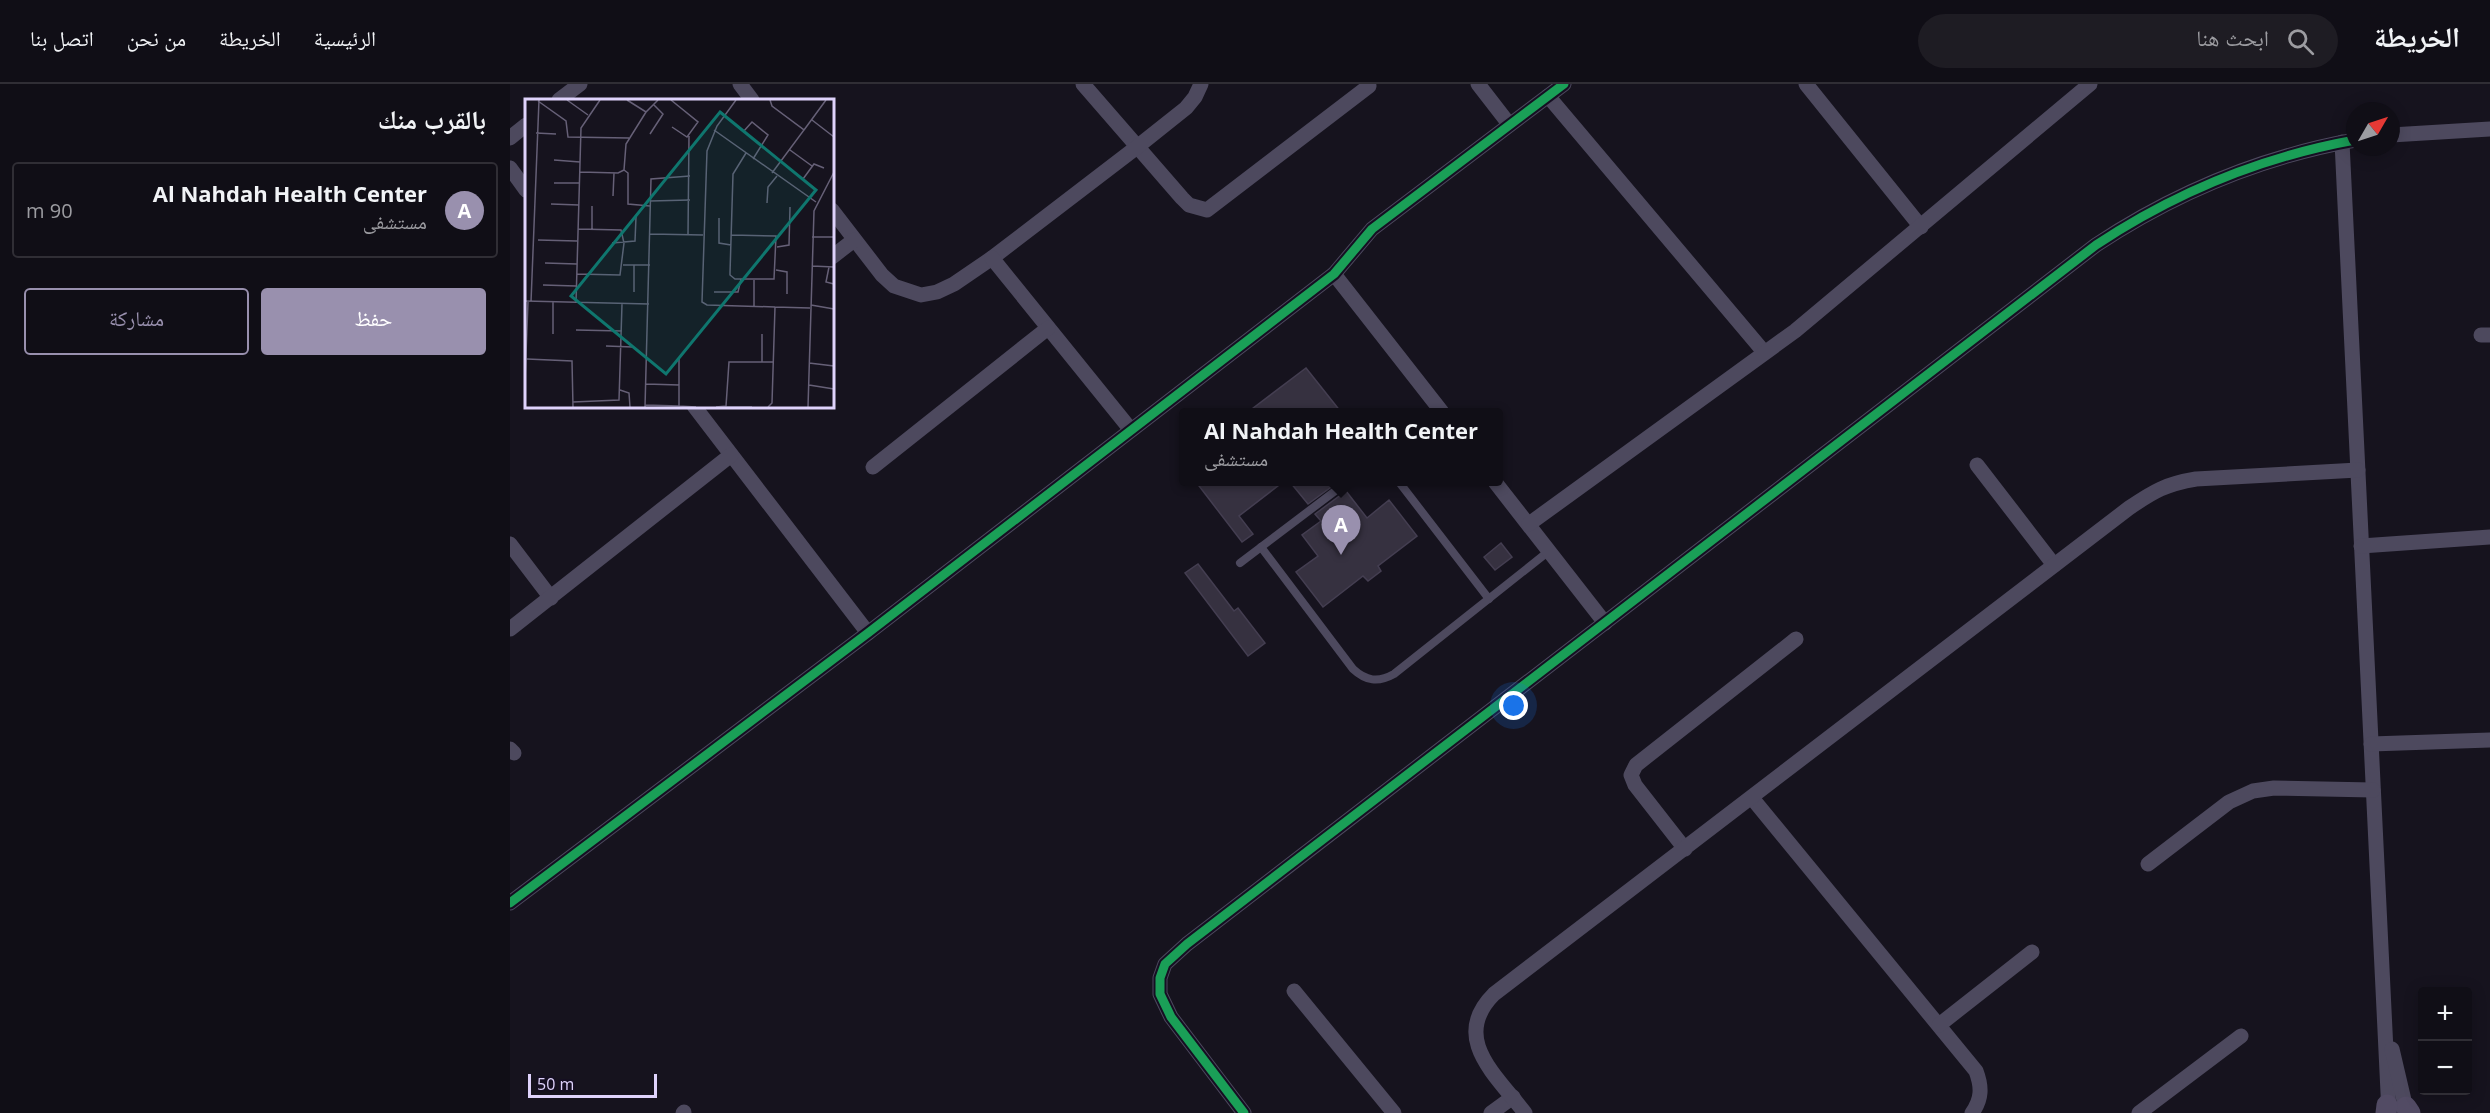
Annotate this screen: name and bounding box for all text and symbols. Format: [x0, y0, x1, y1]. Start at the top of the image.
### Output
search box [1918, 14, 2338, 68]
text: الخريطة [2374, 17, 2460, 55]
text: ابحث هنا [2196, 22, 2269, 52]
text: اتصل بنا [30, 24, 94, 52]
text: من نحن [127, 24, 186, 52]
text: الخريطة [219, 24, 281, 52]
text: الرئيسية [314, 24, 376, 52]
icon: search [2284, 25, 2317, 58]
inset map [525, 99, 834, 408]
text: بالقرب منك [378, 101, 486, 137]
north arrow [2346, 102, 2400, 156]
text: Al Nahdah Health Center [153, 178, 427, 208]
text: 90 m [26, 197, 73, 224]
text: A [458, 197, 471, 224]
text: مستشفى [363, 208, 427, 235]
button: مشاركة [24, 288, 249, 355]
button: حفظ [261, 288, 486, 355]
popup [1179, 408, 1503, 486]
text: Al Nahdah Health Center [1204, 415, 1478, 445]
text: مستشفى [1204, 445, 1268, 472]
pin: A [1322, 506, 1360, 555]
your location [1499, 691, 1528, 720]
map controls [2418, 987, 2472, 1095]
button: + [2418, 987, 2472, 1041]
button: − [2418, 1041, 2472, 1095]
scale bar [528, 1071, 657, 1098]
text: 50 m [537, 1073, 574, 1095]

